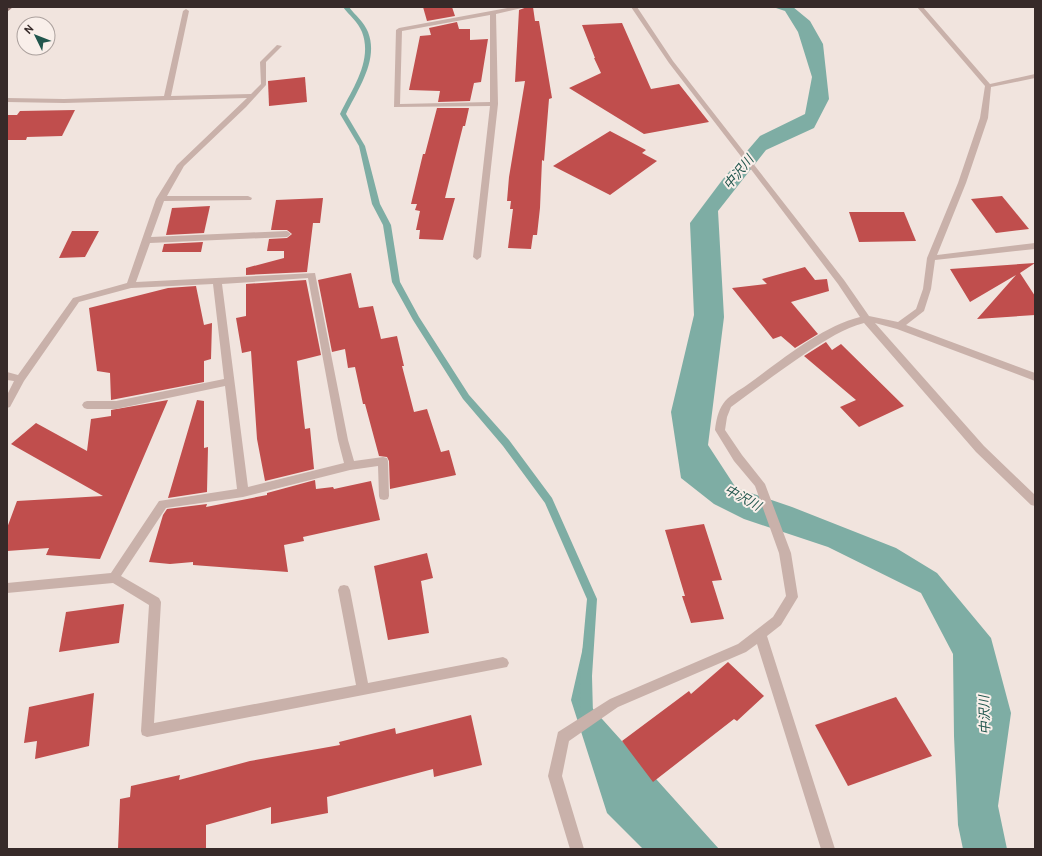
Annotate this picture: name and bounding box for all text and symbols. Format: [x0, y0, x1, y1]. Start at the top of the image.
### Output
north arrow [16, 16, 56, 56]
text: N [21, 22, 36, 37]
water label: 中沢川 [720, 150, 758, 192]
water label: 中沢川 [722, 481, 766, 514]
water label: 中沢川 [975, 693, 993, 735]

